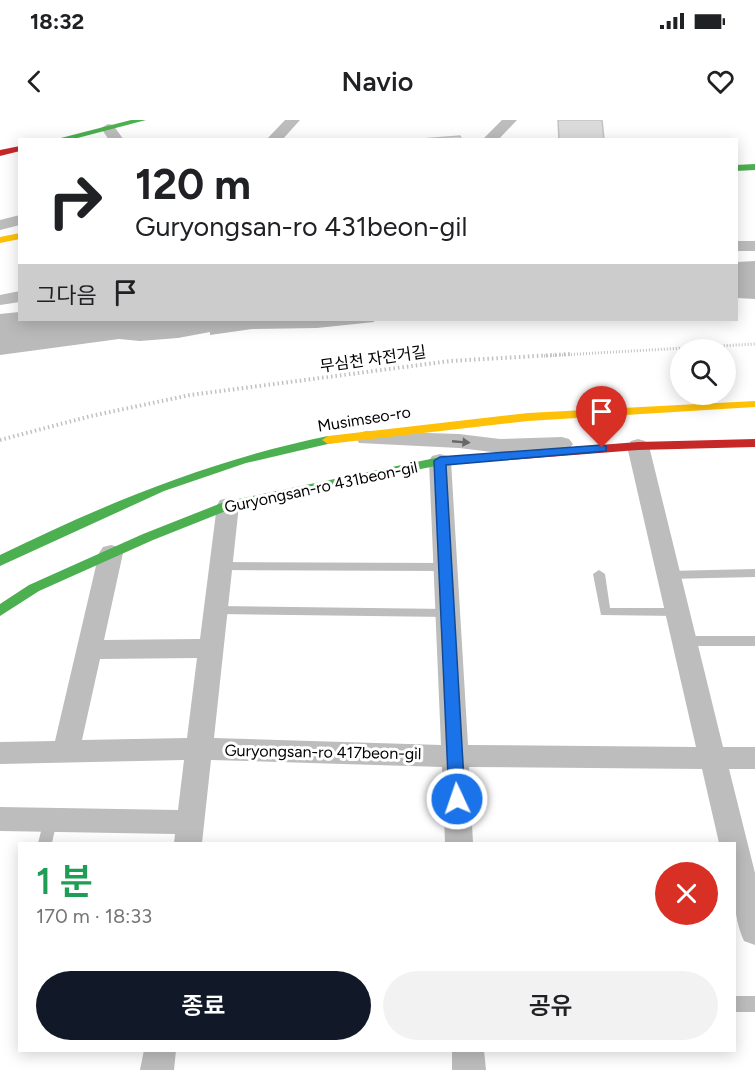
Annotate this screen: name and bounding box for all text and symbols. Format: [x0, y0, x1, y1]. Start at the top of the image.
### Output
text: 18:32 [30, 8, 84, 35]
icon: back [18, 65, 51, 98]
text: Navio [342, 65, 413, 98]
icon: heart [704, 65, 737, 98]
text: 120 m [135, 159, 251, 210]
icon: right [36, 162, 114, 240]
text: Guryongsan-ro 431beon-gil [135, 210, 468, 243]
icon: arrive [109, 276, 142, 309]
text: 그다음 [36, 282, 97, 309]
map controls [670, 339, 736, 405]
button: search [670, 339, 736, 405]
street label: 무심천 자전거길 [319, 342, 427, 376]
pin [576, 386, 627, 448]
icon: arrive [585, 395, 618, 428]
street label: Musimseo-ro [316, 402, 412, 436]
one-way arrow [451, 437, 470, 446]
street label: Guryongsan-ro 431beon-gil [223, 457, 419, 517]
street label: Guryongsan-ro 417beon-gil [224, 741, 422, 763]
position arrow [425, 767, 489, 831]
text: 1 분 [36, 860, 93, 903]
button: close [655, 862, 718, 925]
text: 170 m · 18:33 [36, 904, 152, 928]
button: 종료 [36, 971, 371, 1040]
button: 공유 [383, 971, 718, 1040]

